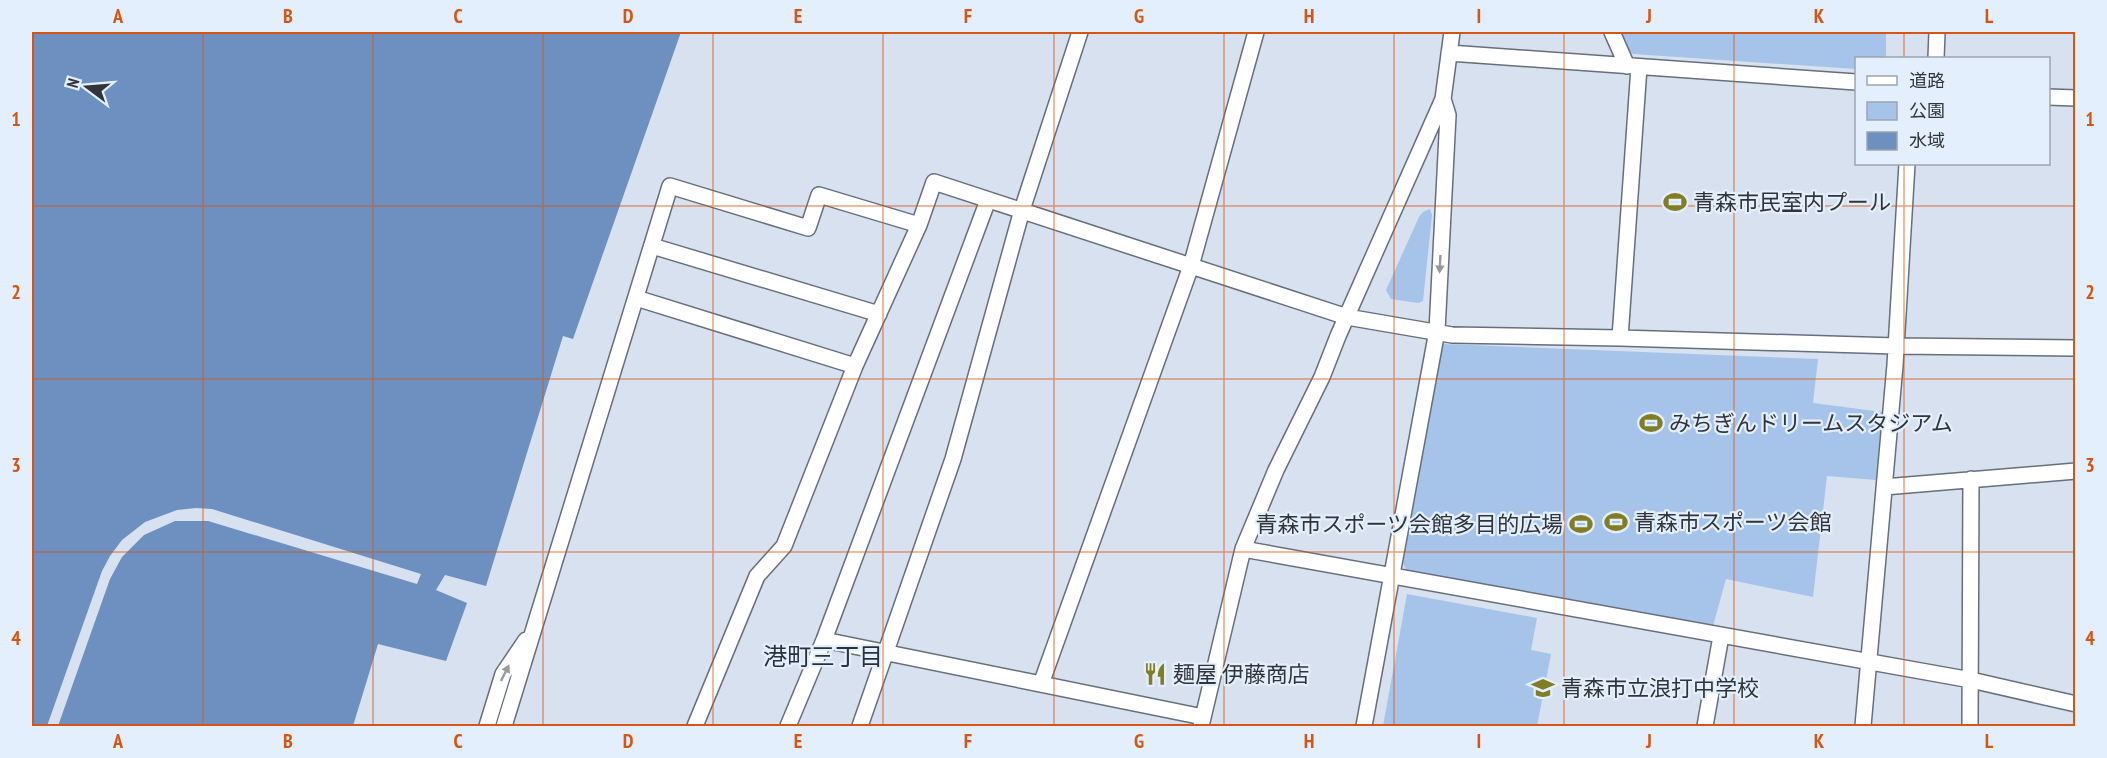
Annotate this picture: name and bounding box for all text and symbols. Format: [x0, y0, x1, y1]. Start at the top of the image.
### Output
text: A [112, 3, 124, 29]
text: B [283, 3, 293, 29]
text: C [453, 3, 463, 29]
text: D [623, 3, 634, 29]
text: E [794, 3, 802, 29]
text: F [964, 3, 972, 29]
text: G [1134, 3, 1144, 29]
text: H [1304, 3, 1314, 29]
text: I [1477, 3, 1481, 29]
text: J [1645, 3, 1652, 29]
text: K [1814, 3, 1825, 29]
text: L [1985, 3, 1994, 29]
north arrow [57, 57, 117, 117]
legend [1855, 57, 2050, 165]
text: 道路 [1909, 69, 1945, 92]
text: N [62, 76, 83, 90]
text: 公園 [1909, 99, 1945, 122]
text: 1 [11, 106, 21, 132]
text: 1 [2085, 106, 2095, 132]
text: 水域 [1909, 129, 1945, 152]
place label: 青森市民室内プール [1693, 188, 1891, 216]
sports icon: 青森市民室内プール [1662, 189, 1688, 215]
one-way arrow [1436, 254, 1445, 273]
text: 2 [11, 279, 21, 305]
text: 2 [2085, 279, 2095, 305]
place label: みちぎんドリームスタジアム [1669, 409, 1953, 437]
sports icon: みちぎんドリームスタジアム [1638, 410, 1664, 436]
text: 3 [11, 452, 21, 478]
text: 3 [2085, 452, 2095, 478]
place label: 青森市スポーツ会館 [1634, 508, 1832, 536]
sports icon: 青森市スポーツ会館 [1603, 509, 1629, 535]
place label: 青森市スポーツ会館多目的広場 [1255, 510, 1563, 538]
sports icon: 青森市スポーツ会館多目的広場 [1568, 511, 1594, 537]
text: 4 [11, 625, 21, 651]
text: 4 [2085, 625, 2095, 651]
district label: 港町三丁目 [763, 641, 883, 672]
place label: 麺屋 伊藤商店 [1173, 660, 1310, 688]
restaurant icon: 麺屋 伊藤商店 [1142, 661, 1168, 687]
one-way arrow [501, 664, 510, 681]
place label: 青森市立浪打中学校 [1561, 674, 1759, 702]
school or university icon: 青森市立浪打中学校 [1530, 675, 1556, 701]
text: A [112, 728, 124, 754]
text: B [283, 728, 293, 754]
text: C [453, 728, 463, 754]
text: D [623, 728, 634, 754]
text: E [794, 728, 802, 754]
text: F [964, 728, 972, 754]
text: G [1134, 728, 1144, 754]
text: H [1304, 728, 1314, 754]
text: I [1477, 728, 1481, 754]
text: J [1645, 728, 1652, 754]
text: K [1814, 728, 1825, 754]
text: L [1985, 728, 1994, 754]

